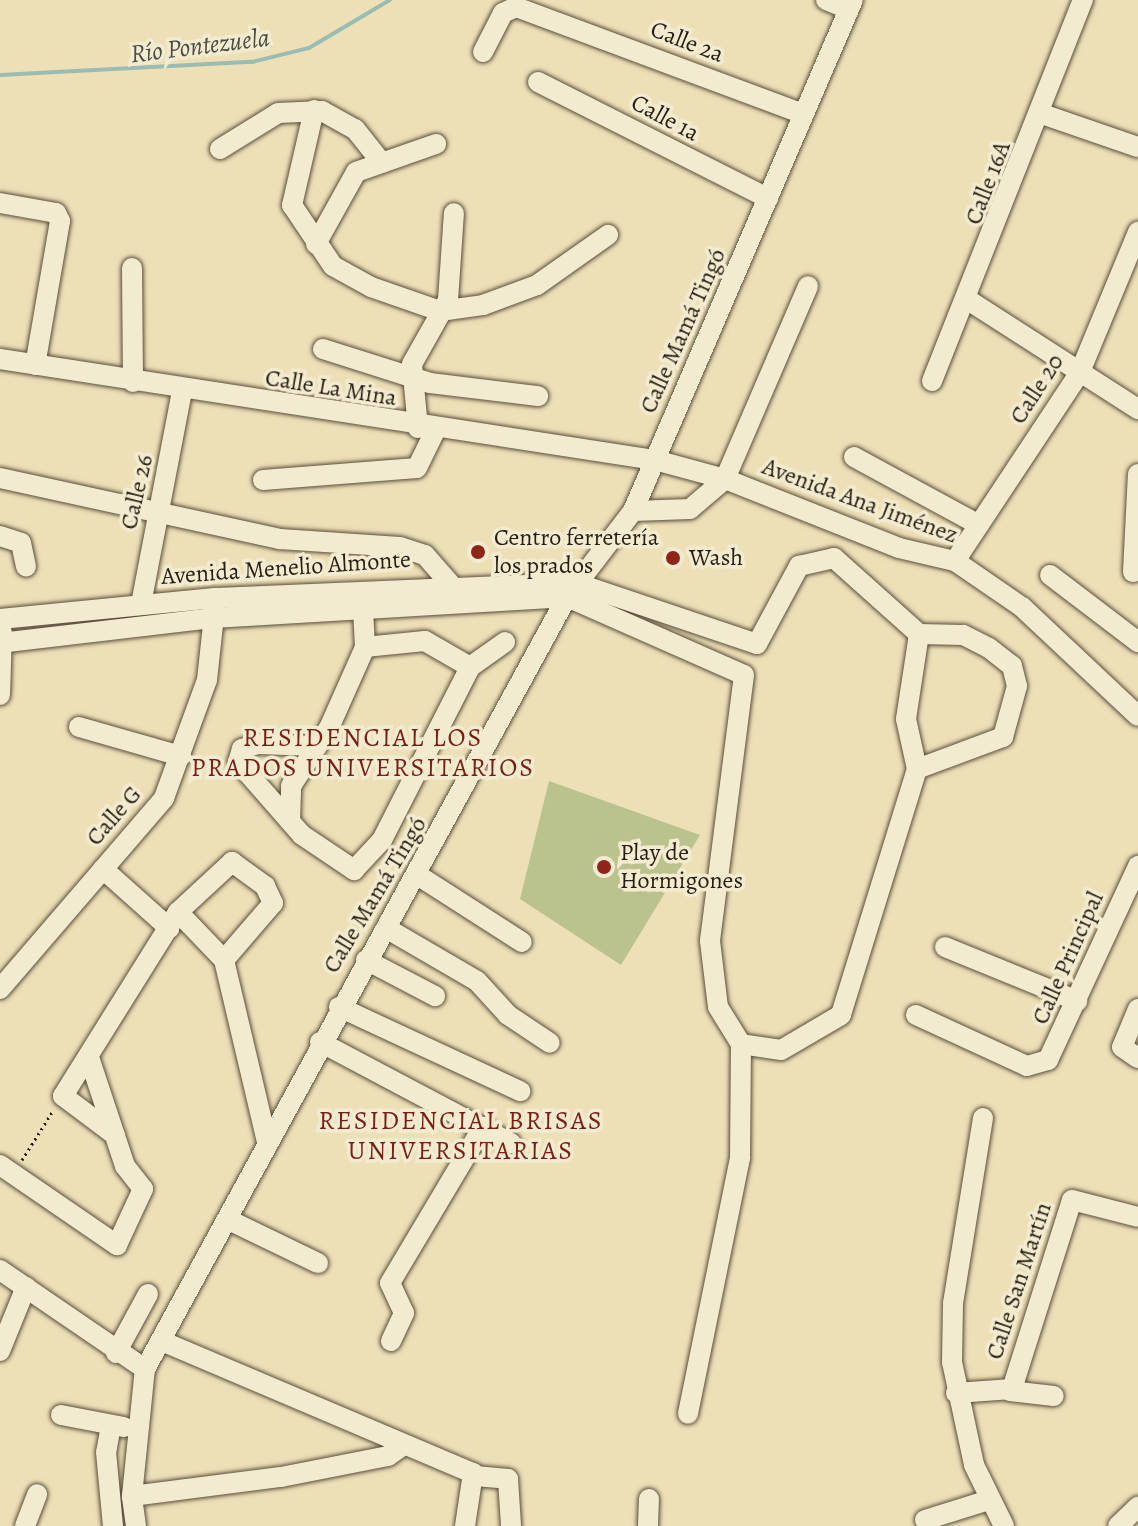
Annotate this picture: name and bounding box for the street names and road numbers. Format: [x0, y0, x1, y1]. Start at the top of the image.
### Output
street label: Calle 2a [646, 15, 728, 69]
street label: Calle 1a [626, 88, 704, 148]
street label: Calle 16A [959, 137, 1017, 229]
street label: Calle Mamá Tingó [634, 244, 732, 418]
street label: Calle 20 [1004, 349, 1070, 429]
street label: Calle La Mina [263, 363, 399, 413]
street label: Calle 26 [114, 452, 160, 532]
street label: Avenida Ana Jiménez [758, 452, 962, 550]
street label: Avenida Menelio Almonte [160, 545, 412, 591]
street label: Calle G [80, 780, 148, 852]
street label: Calle Mamá Tingó [317, 812, 433, 978]
street label: Calle Principal [1026, 887, 1110, 1029]
street label: Calle San Martín [980, 1199, 1058, 1363]

